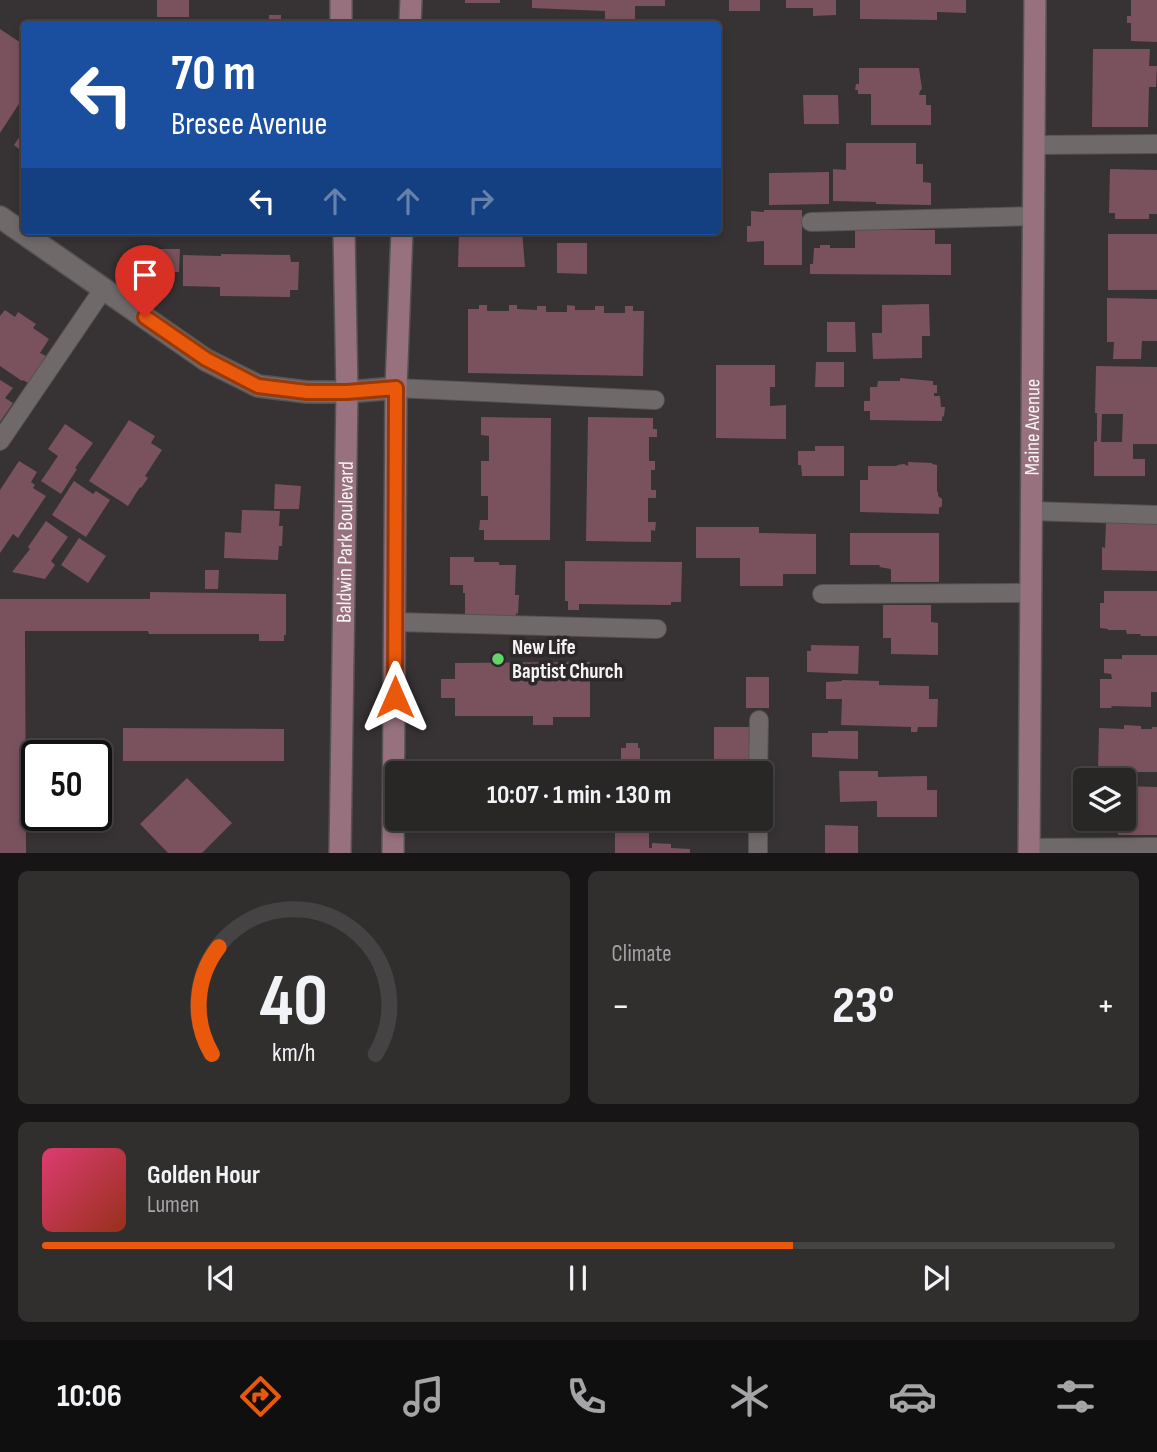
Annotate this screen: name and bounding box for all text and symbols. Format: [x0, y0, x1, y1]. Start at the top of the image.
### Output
text: 70 m [171, 45, 256, 104]
icon: left [56, 49, 147, 140]
text: Bresee Avenue [171, 105, 327, 144]
icon: left [243, 182, 281, 220]
icon: ahead [316, 182, 354, 220]
icon: ahead [389, 182, 427, 220]
icon: right [462, 182, 500, 220]
pin [115, 245, 175, 317]
icon: arrive [126, 256, 164, 294]
street label: Maine Avenue [1019, 379, 1045, 475]
street label: Baldwin Park Boulevard [331, 461, 358, 623]
place label: New Life Baptist Church [512, 635, 623, 684]
marker: New Life Baptist Church [490, 651, 506, 667]
position arrow [358, 660, 432, 734]
speed limit sign: 50 [21, 740, 112, 831]
map controls [1073, 768, 1136, 831]
button: layers [1073, 768, 1136, 831]
text: 10:07 · 1 min · 130 m [487, 780, 671, 811]
text: Climate [612, 940, 671, 968]
text: 40 [259, 958, 328, 1046]
text: 23° [832, 975, 894, 1038]
text: − [612, 984, 630, 1029]
text: + [1096, 984, 1115, 1029]
text: km/h [272, 1037, 315, 1068]
text: Golden Hour [147, 1160, 260, 1191]
text: Lumen [147, 1191, 199, 1219]
icon: previous [202, 1259, 240, 1297]
icon: pause [559, 1259, 597, 1297]
icon: next [917, 1259, 955, 1297]
icon: directions [236, 1372, 285, 1421]
icon: music [399, 1372, 448, 1421]
icon: phone [562, 1372, 611, 1421]
icon: climate [725, 1372, 774, 1421]
icon: car [888, 1372, 937, 1421]
icon: filters [1051, 1372, 1100, 1421]
text: 10:06 [57, 1377, 122, 1416]

